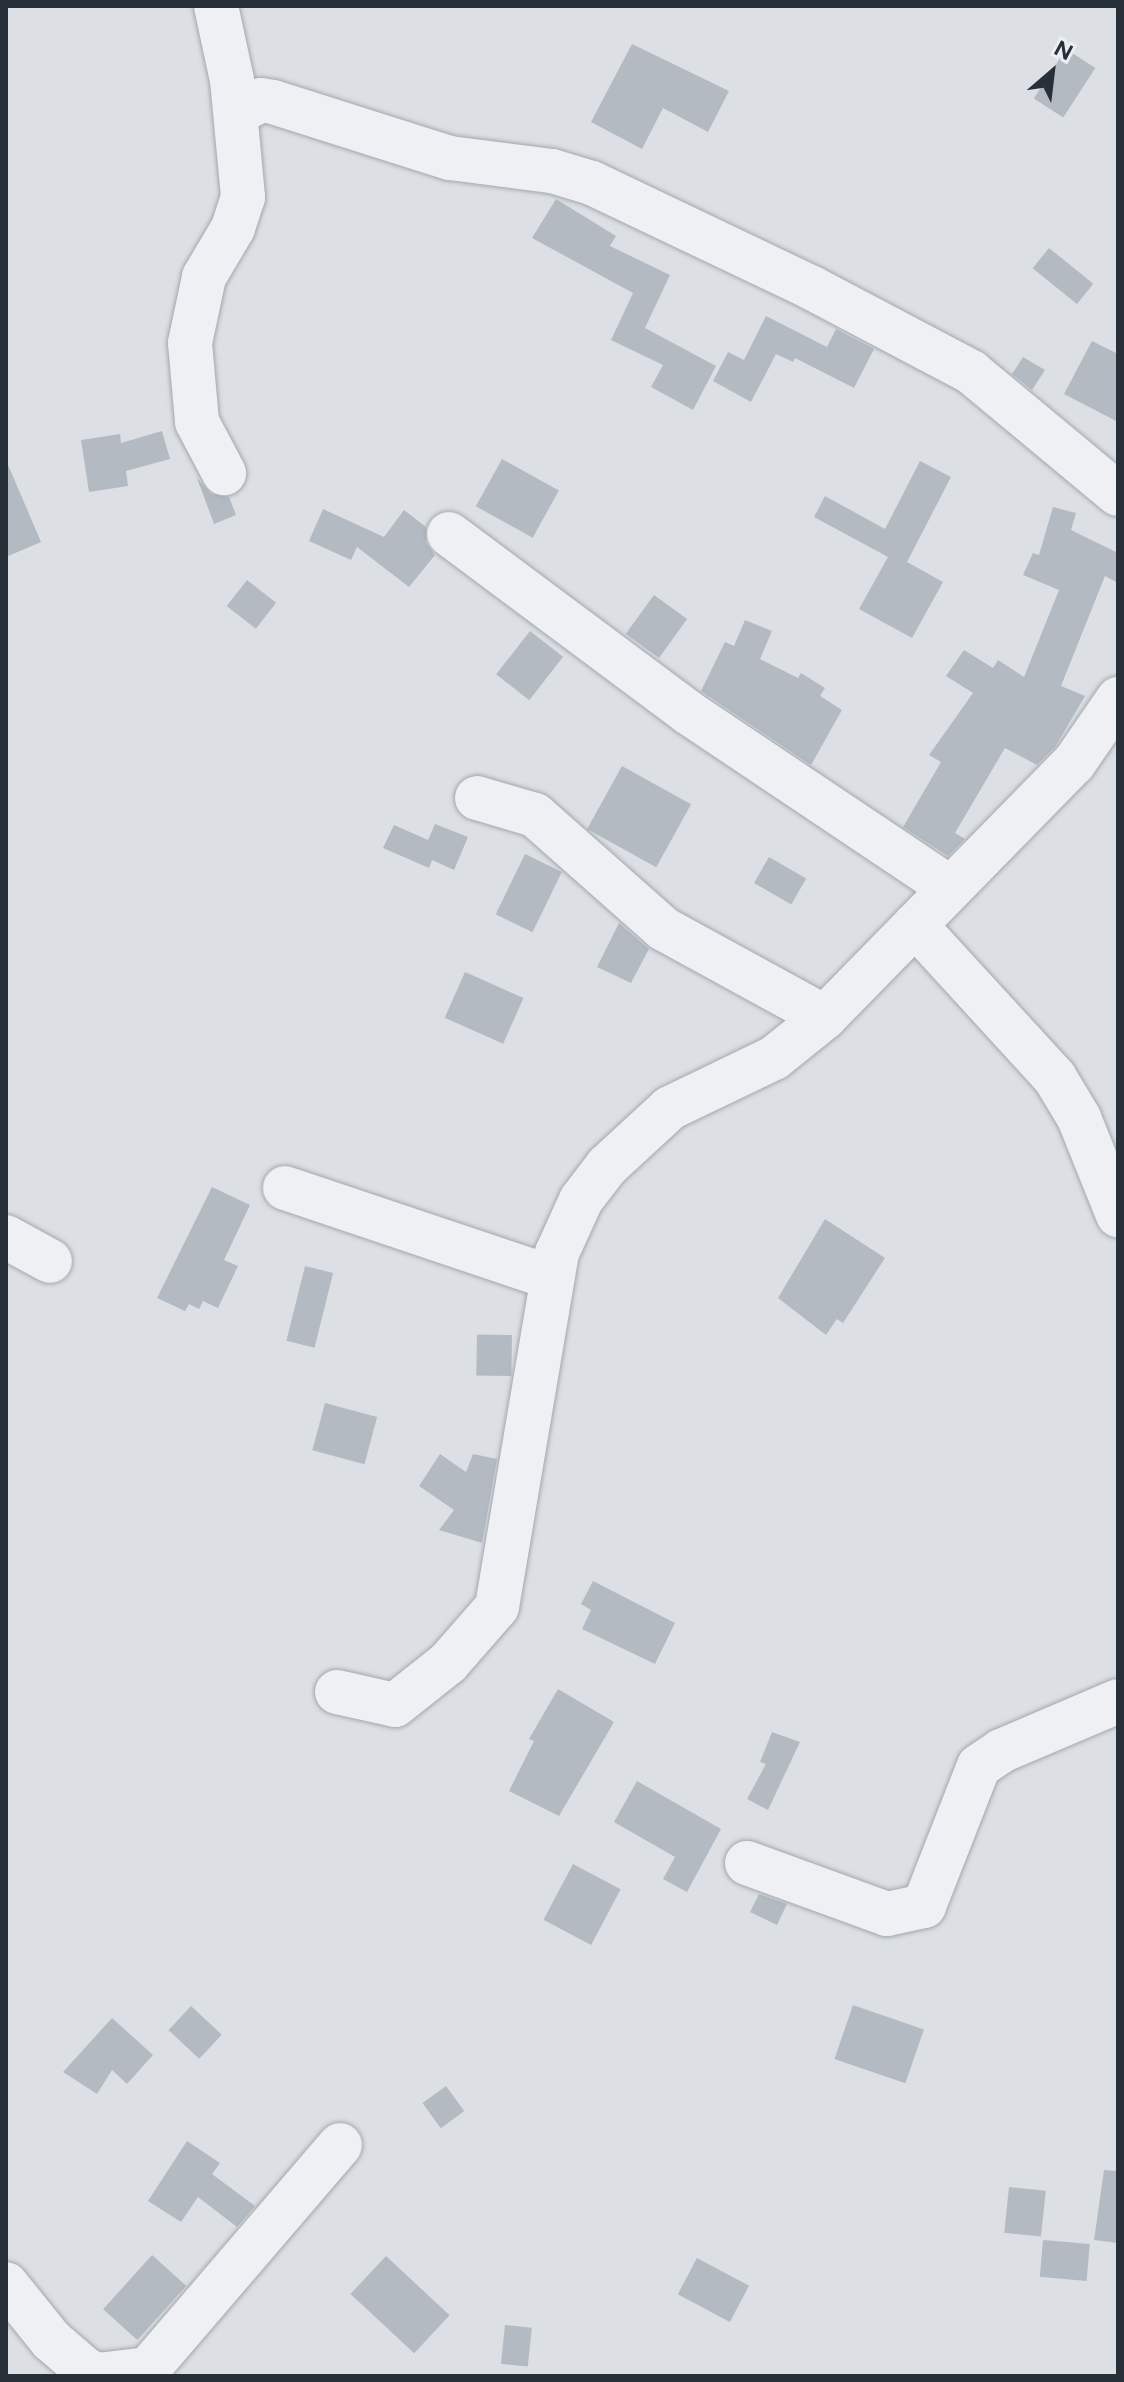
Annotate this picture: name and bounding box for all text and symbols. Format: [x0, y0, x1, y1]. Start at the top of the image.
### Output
north arrow [1012, 32, 1092, 112]
text: N [1050, 34, 1077, 66]

